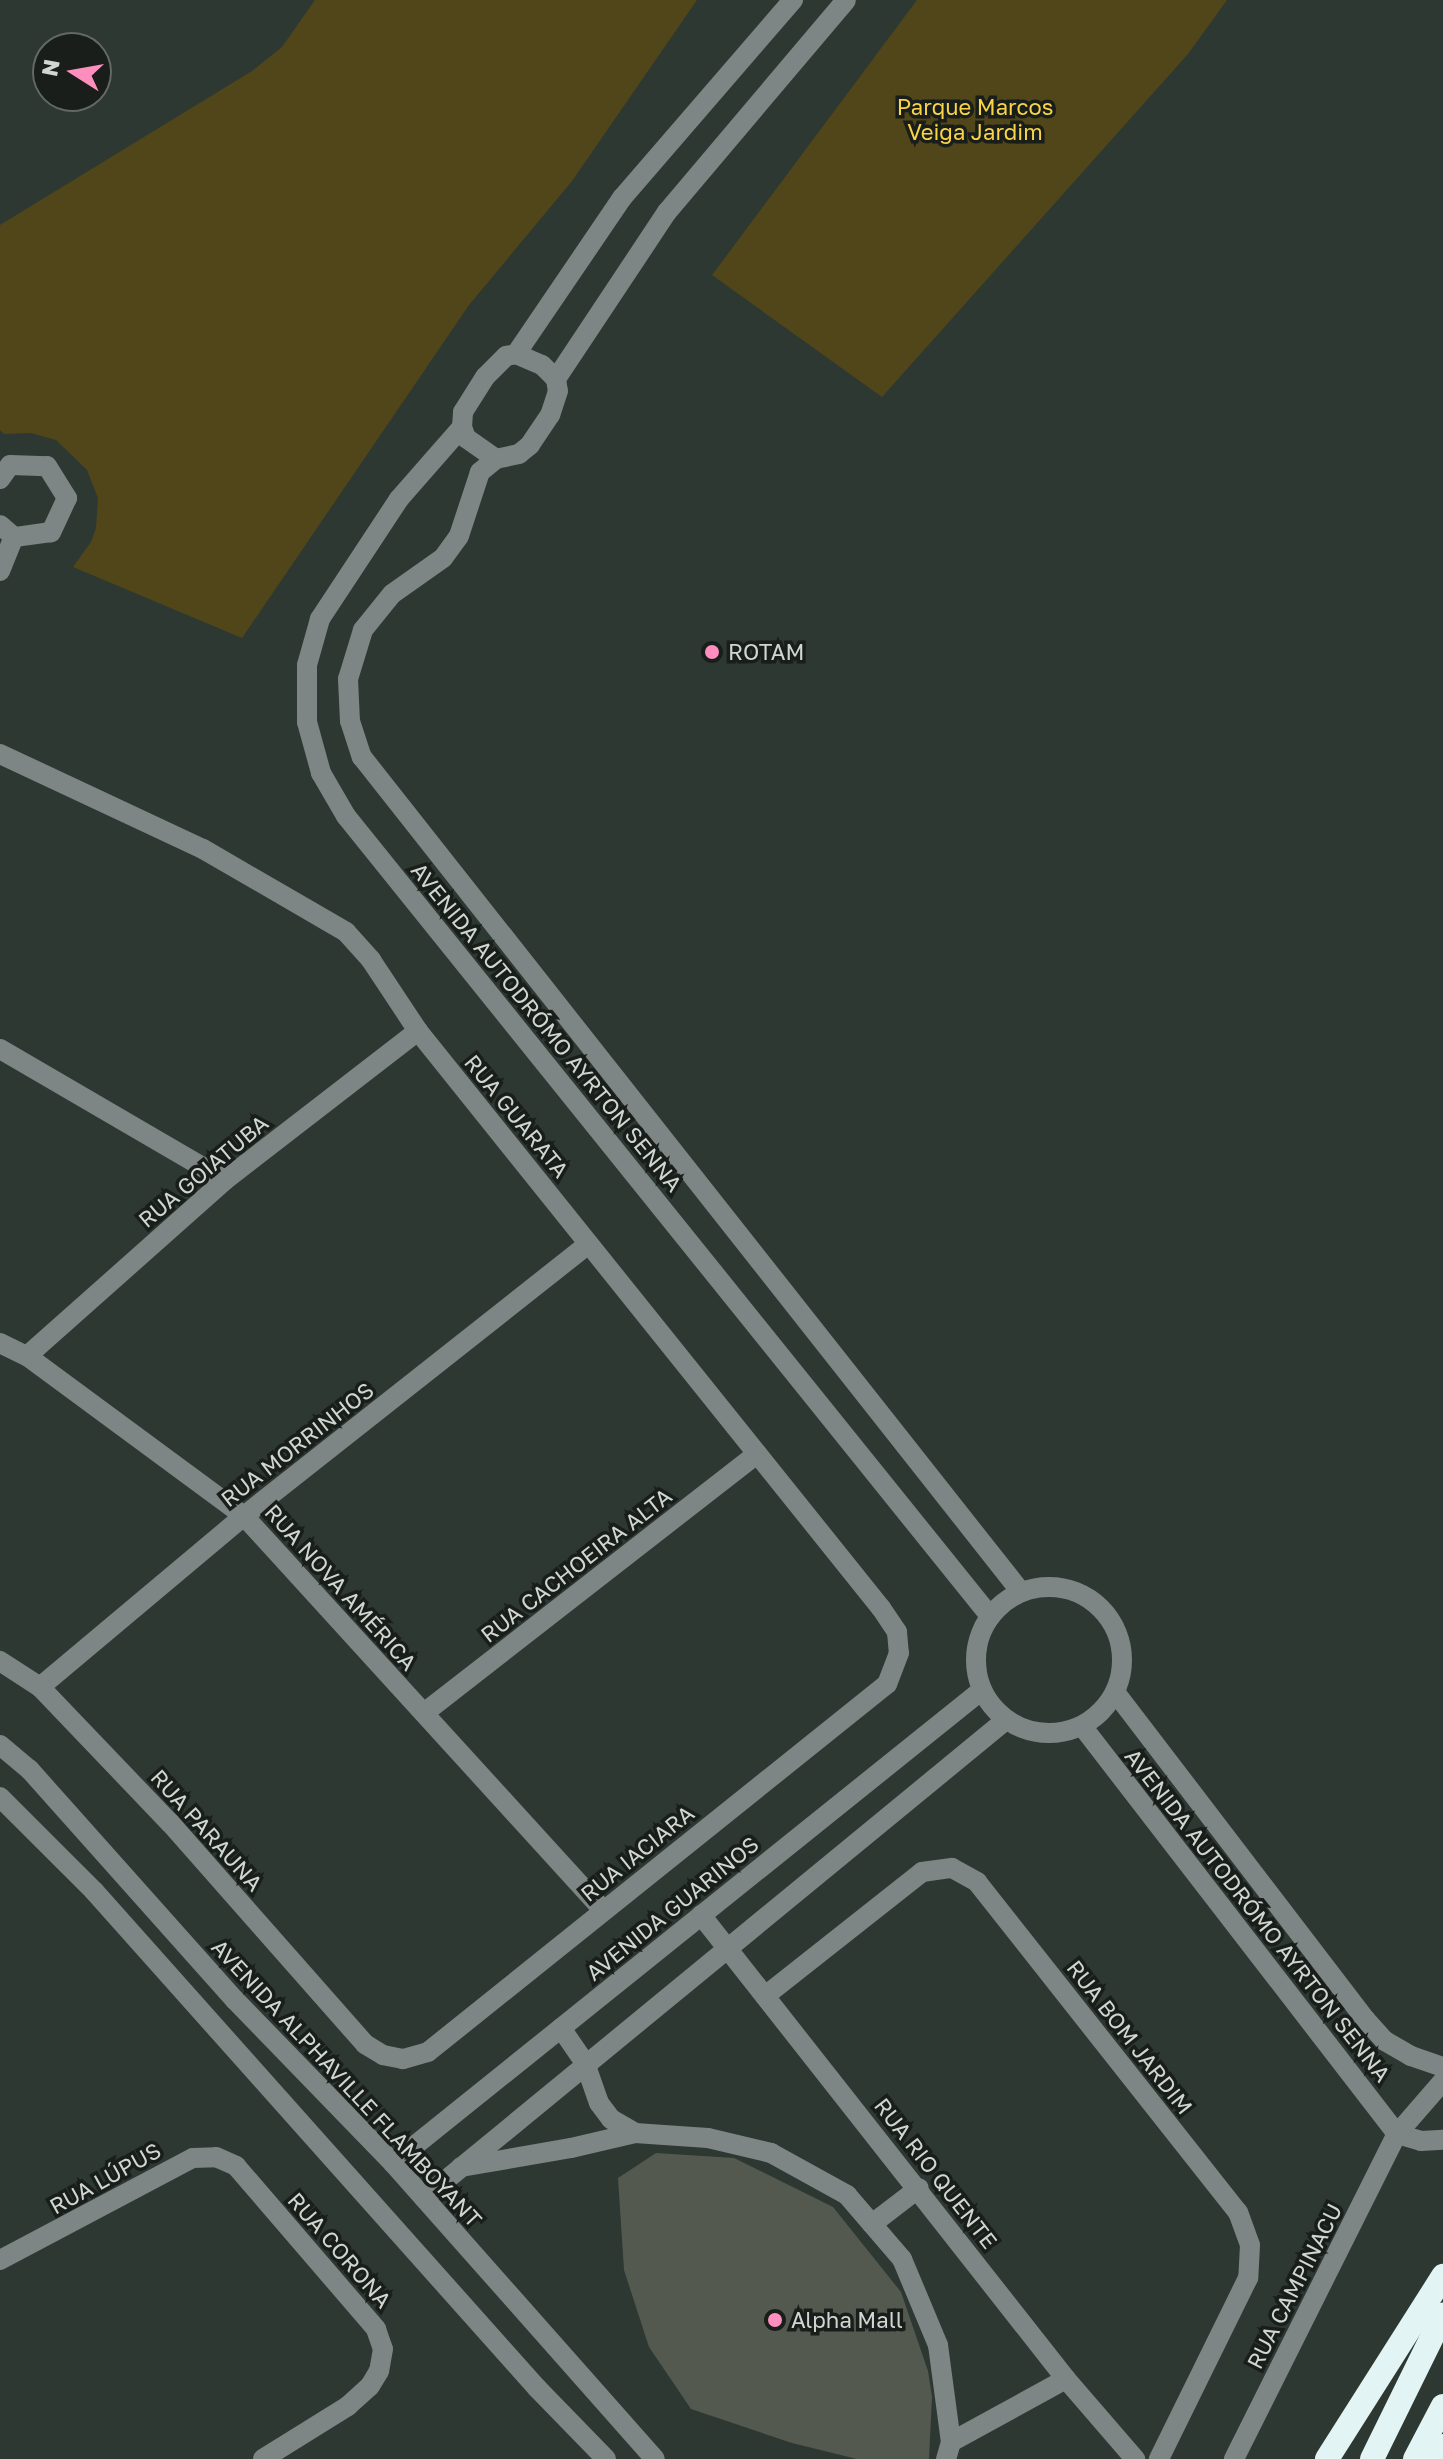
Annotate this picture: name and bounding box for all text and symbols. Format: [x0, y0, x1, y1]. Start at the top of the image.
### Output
north arrow [32, 32, 112, 112]
text: N [35, 57, 65, 79]
park label: Parque Marcos Veiga Jardim [897, 93, 1053, 144]
place label: ROTAM [728, 639, 804, 665]
marker: ROTAM [703, 643, 721, 661]
street label: AVENIDA AUTODRÓMO AYRTON SENNA [406, 857, 688, 1197]
street label: RUA GUARATA [459, 1049, 575, 1183]
street label: RUA GOIATUBA [133, 1109, 273, 1233]
street label: RUA MORRINHOS [216, 1376, 378, 1512]
street label: RUA CACHOEIRA ALTA [475, 1482, 677, 1648]
street label: RUA NOVA AMÉRICA [260, 1499, 422, 1675]
street label: AVENIDA AUTODRÓMO AYRTON SENNA [1120, 1743, 1396, 2087]
street label: RUA PARAUNA [146, 1764, 268, 1896]
street label: RUA IACIARA [575, 1799, 699, 1907]
street label: AVENIDA GUARINOS [580, 1830, 764, 1986]
street label: AVENIDA ALPHAVILLE FLAMBOYANT [206, 1934, 488, 2232]
street label: RUA BOM JARDIM [1062, 1955, 1198, 2119]
street label: RUA RIO QUENTE [869, 2093, 1003, 2253]
street label: RUA LÚPUS [45, 2137, 165, 2219]
street label: RUA CORONA [283, 2187, 397, 2313]
street label: RUA CAMPINACU [1241, 2199, 1347, 2373]
place label: Alpha Mall [791, 2307, 903, 2333]
marker: Alpha Mall [766, 2311, 784, 2329]

